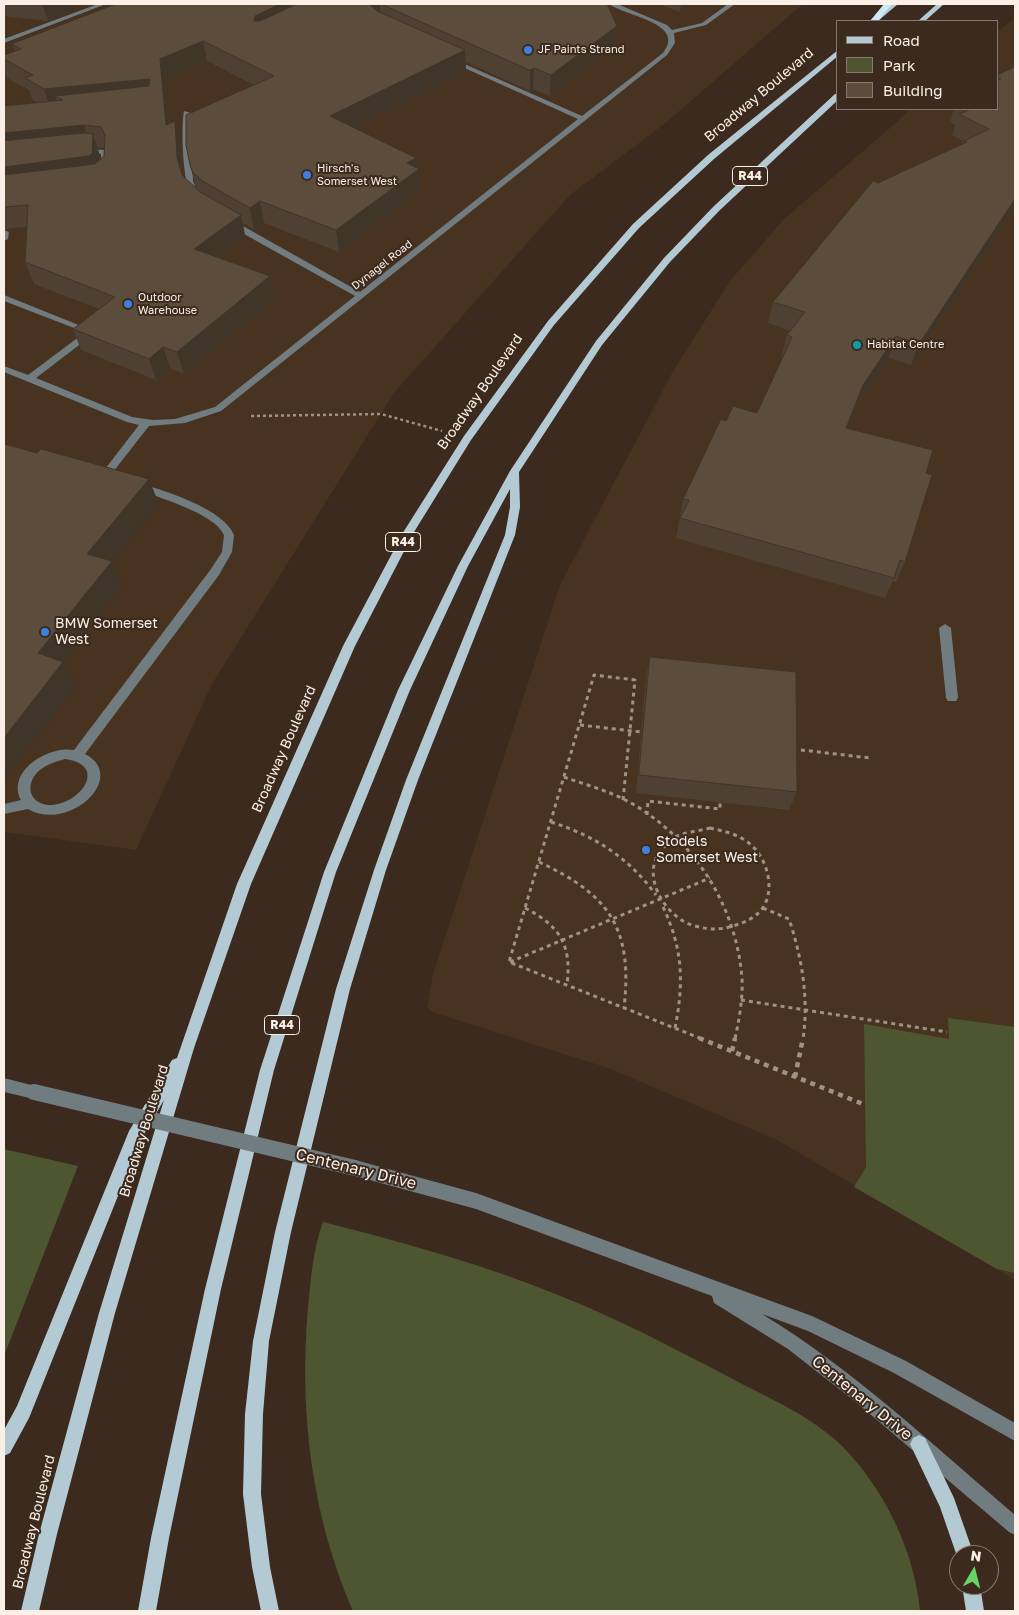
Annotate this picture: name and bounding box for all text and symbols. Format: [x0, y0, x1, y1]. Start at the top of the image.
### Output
legend [836, 20, 999, 110]
text: Road [883, 31, 920, 49]
place label: JF Paints Strand [538, 43, 624, 57]
marker: JF Paints Strand [522, 44, 534, 56]
street label: Broadway Boulevard [701, 44, 817, 146]
text: Park [883, 56, 915, 74]
text: Building [883, 81, 943, 99]
place label: Hirsch's Somerset West [317, 162, 397, 188]
road number: R44 [732, 167, 768, 186]
marker: Hirsch's Somerset West [301, 169, 313, 181]
street label: Dynagel Road [349, 237, 415, 293]
place label: Outdoor Warehouse [138, 291, 197, 317]
marker: Outdoor Warehouse [122, 298, 134, 310]
street label: Broadway Boulevard [434, 331, 526, 453]
place label: Habitat Centre [867, 338, 944, 352]
marker: Habitat Centre [851, 339, 863, 351]
road number: R44 [386, 532, 420, 552]
place label: BMW Somerset West [55, 616, 158, 648]
marker: BMW Somerset West [39, 626, 51, 638]
street label: Broadway Boulevard [248, 683, 320, 815]
place label: Stodels Somerset West [656, 834, 758, 866]
marker: Stodels Somerset West [640, 844, 652, 856]
road number: R44 [264, 1016, 300, 1034]
street label: Broadway Boulevard [116, 1063, 172, 1199]
street label: Centenary Drive [294, 1145, 418, 1193]
street label: Centenary Drive [808, 1352, 916, 1444]
street label: Broadway Boulevard [9, 1453, 59, 1591]
north arrow [949, 1545, 999, 1595]
text: N [970, 1546, 982, 1565]

